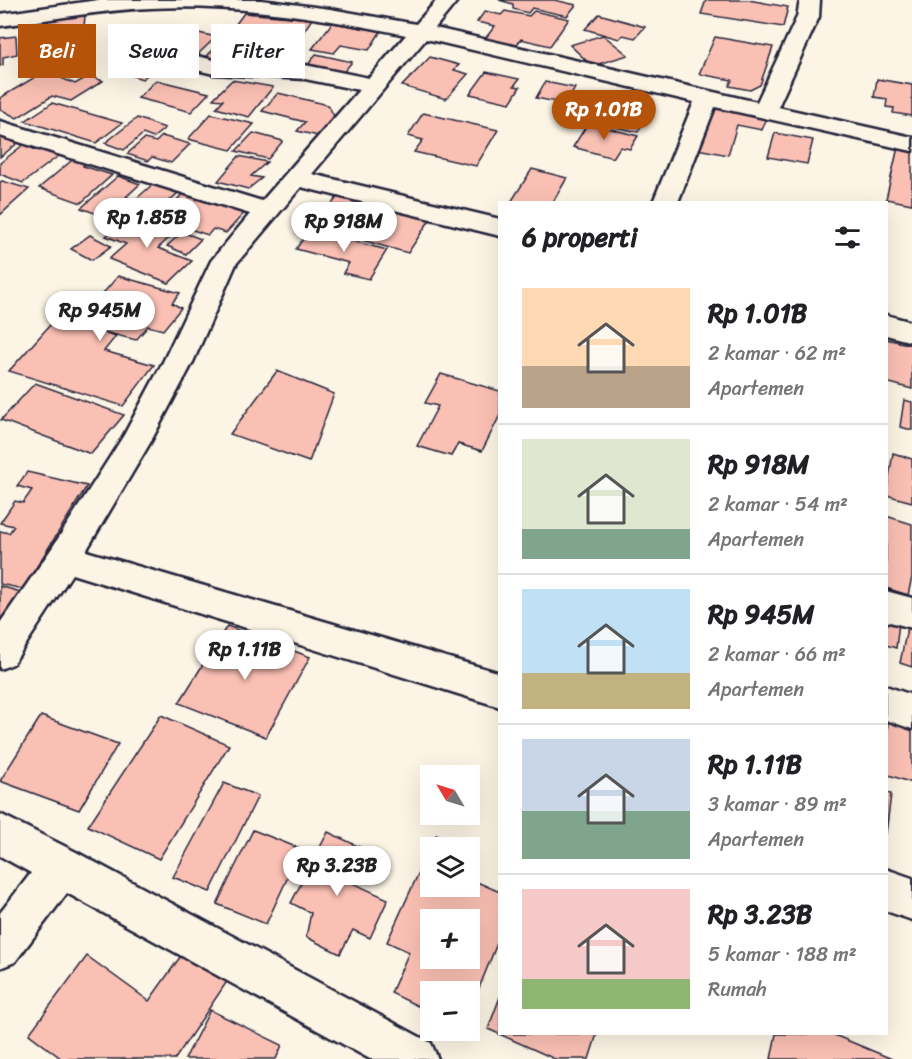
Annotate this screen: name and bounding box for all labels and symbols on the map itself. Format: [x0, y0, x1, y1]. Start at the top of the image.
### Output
pin: Rp 1.01B [542, 90, 666, 141]
pin: Rp 1.85B [85, 198, 209, 249]
pin: Rp 918M [289, 202, 399, 253]
pin: Rp 945M [45, 291, 155, 342]
pin: Rp 1.11B [183, 630, 307, 681]
north arrow [420, 765, 480, 825]
pin: Rp 3.23B [275, 846, 399, 897]

